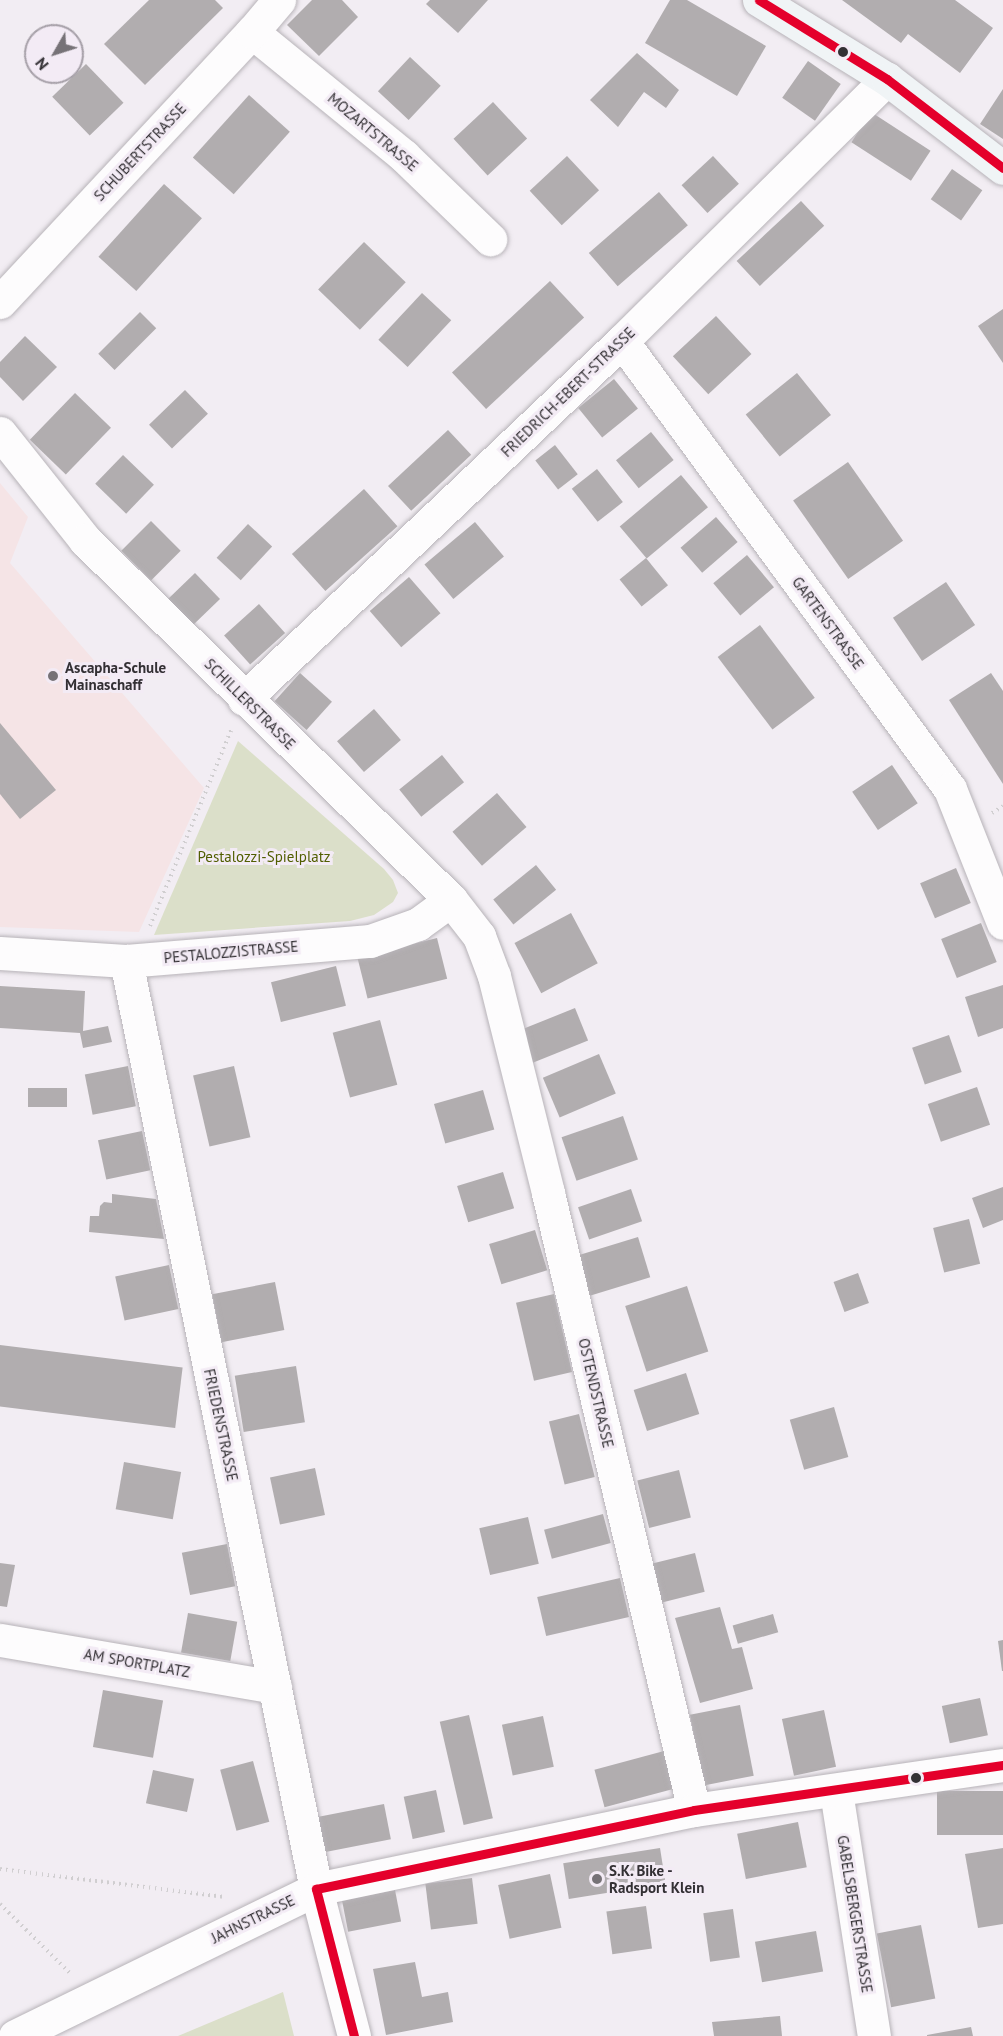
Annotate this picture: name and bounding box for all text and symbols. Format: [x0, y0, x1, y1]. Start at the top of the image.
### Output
north arrow [24, 24, 84, 84]
unlabelled marker [837, 46, 849, 58]
text: N [30, 54, 53, 74]
street label: MOZARTSTRASSE [324, 89, 422, 175]
street label: SCHUBERTSTRASSE [90, 99, 190, 205]
street label: FRIEDRICH-EBERT-STRASSE [497, 323, 639, 461]
street label: GARTENSTRASSE [788, 573, 868, 673]
street label: SCHILLERSTRASSE [201, 655, 299, 753]
place label: Ascapha-Schule Mainaschaff [65, 658, 166, 693]
marker: Ascapha-Schule Mainaschaff [46, 669, 60, 683]
park label: Pestalozzi-Spielplatz [197, 848, 331, 866]
street label: PESTALOZZISTRASSE [163, 937, 299, 967]
street label: OSTENDSTRASSE [575, 1336, 617, 1450]
street label: FRIEDENSTRASSE [200, 1367, 242, 1483]
street label: AM SPORTPLATZ [83, 1645, 191, 1681]
unlabelled marker [910, 1772, 922, 1784]
street label: GABELSBERGERSTRASSE [834, 1834, 876, 1994]
place label: S.K. Bike - Radsport Klein [609, 1861, 704, 1896]
marker: S.K. Bike - Radsport Klein [590, 1872, 604, 1886]
street label: JAHNSTRASSE [208, 1891, 298, 1947]

